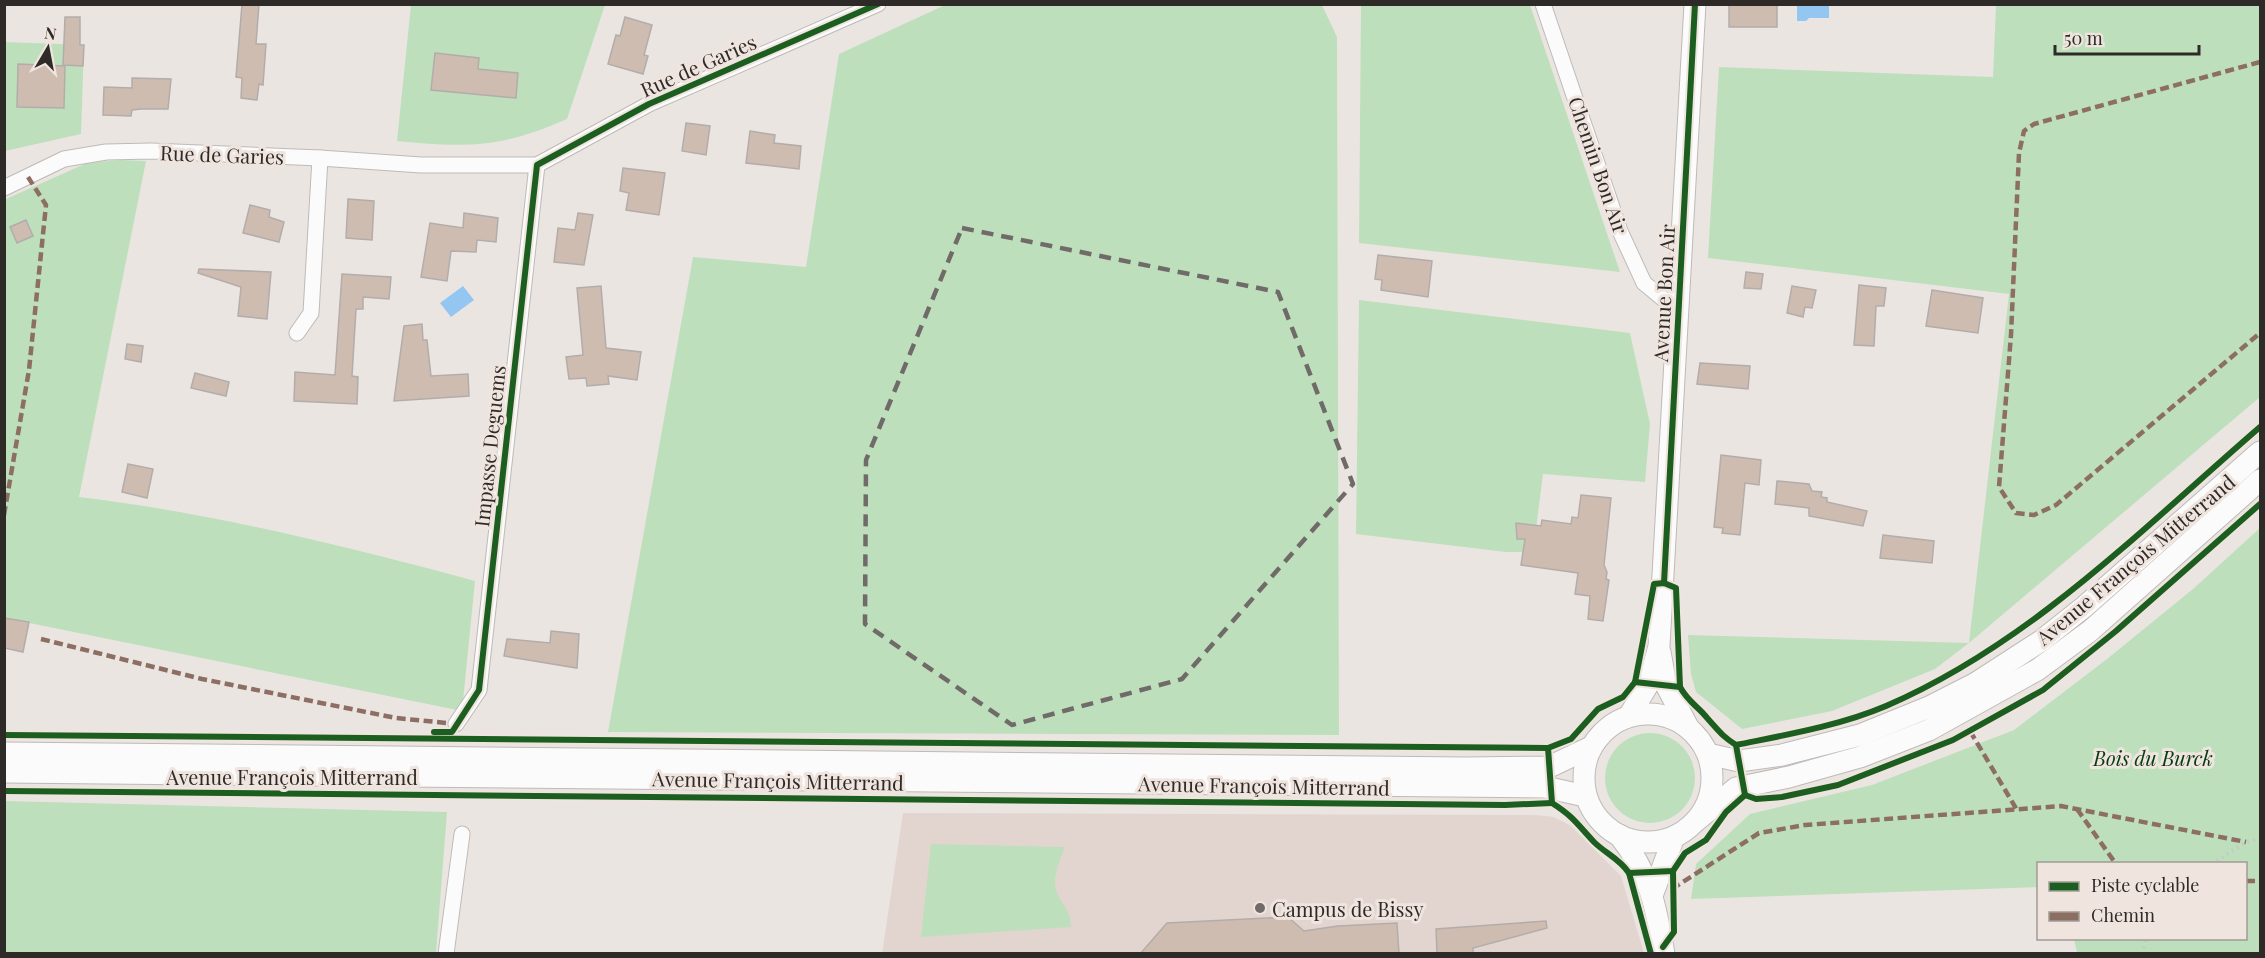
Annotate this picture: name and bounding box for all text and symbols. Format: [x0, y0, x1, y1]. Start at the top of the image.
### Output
north arrow [18, 18, 78, 78]
scale bar [2055, 18, 2199, 56]
text: N [43, 21, 59, 44]
text: 50 m [2064, 26, 2103, 50]
street label: Rue de Garies [636, 27, 760, 103]
street label: Chemin Bon Air [1563, 93, 1635, 237]
street label: Rue de Garies [159, 138, 285, 170]
street label: Avenue Bon Air [1646, 223, 1680, 364]
street label: Impasse Deguems [467, 364, 511, 528]
street label: Avenue François Mitterrand [2029, 468, 2240, 651]
park label: Bois du Burck [2092, 744, 2213, 771]
street label: Avenue François Mitterrand [165, 763, 418, 790]
street label: Avenue François Mitterrand [651, 764, 904, 796]
street label: Avenue François Mitterrand [1137, 769, 1390, 801]
legend [2037, 862, 2247, 940]
text: Piste cyclable [2091, 873, 2199, 897]
place label: Campus de Bissy [1272, 895, 1424, 922]
marker: Campus de Bissy [1253, 901, 1267, 915]
text: Chemin [2091, 903, 2155, 927]

